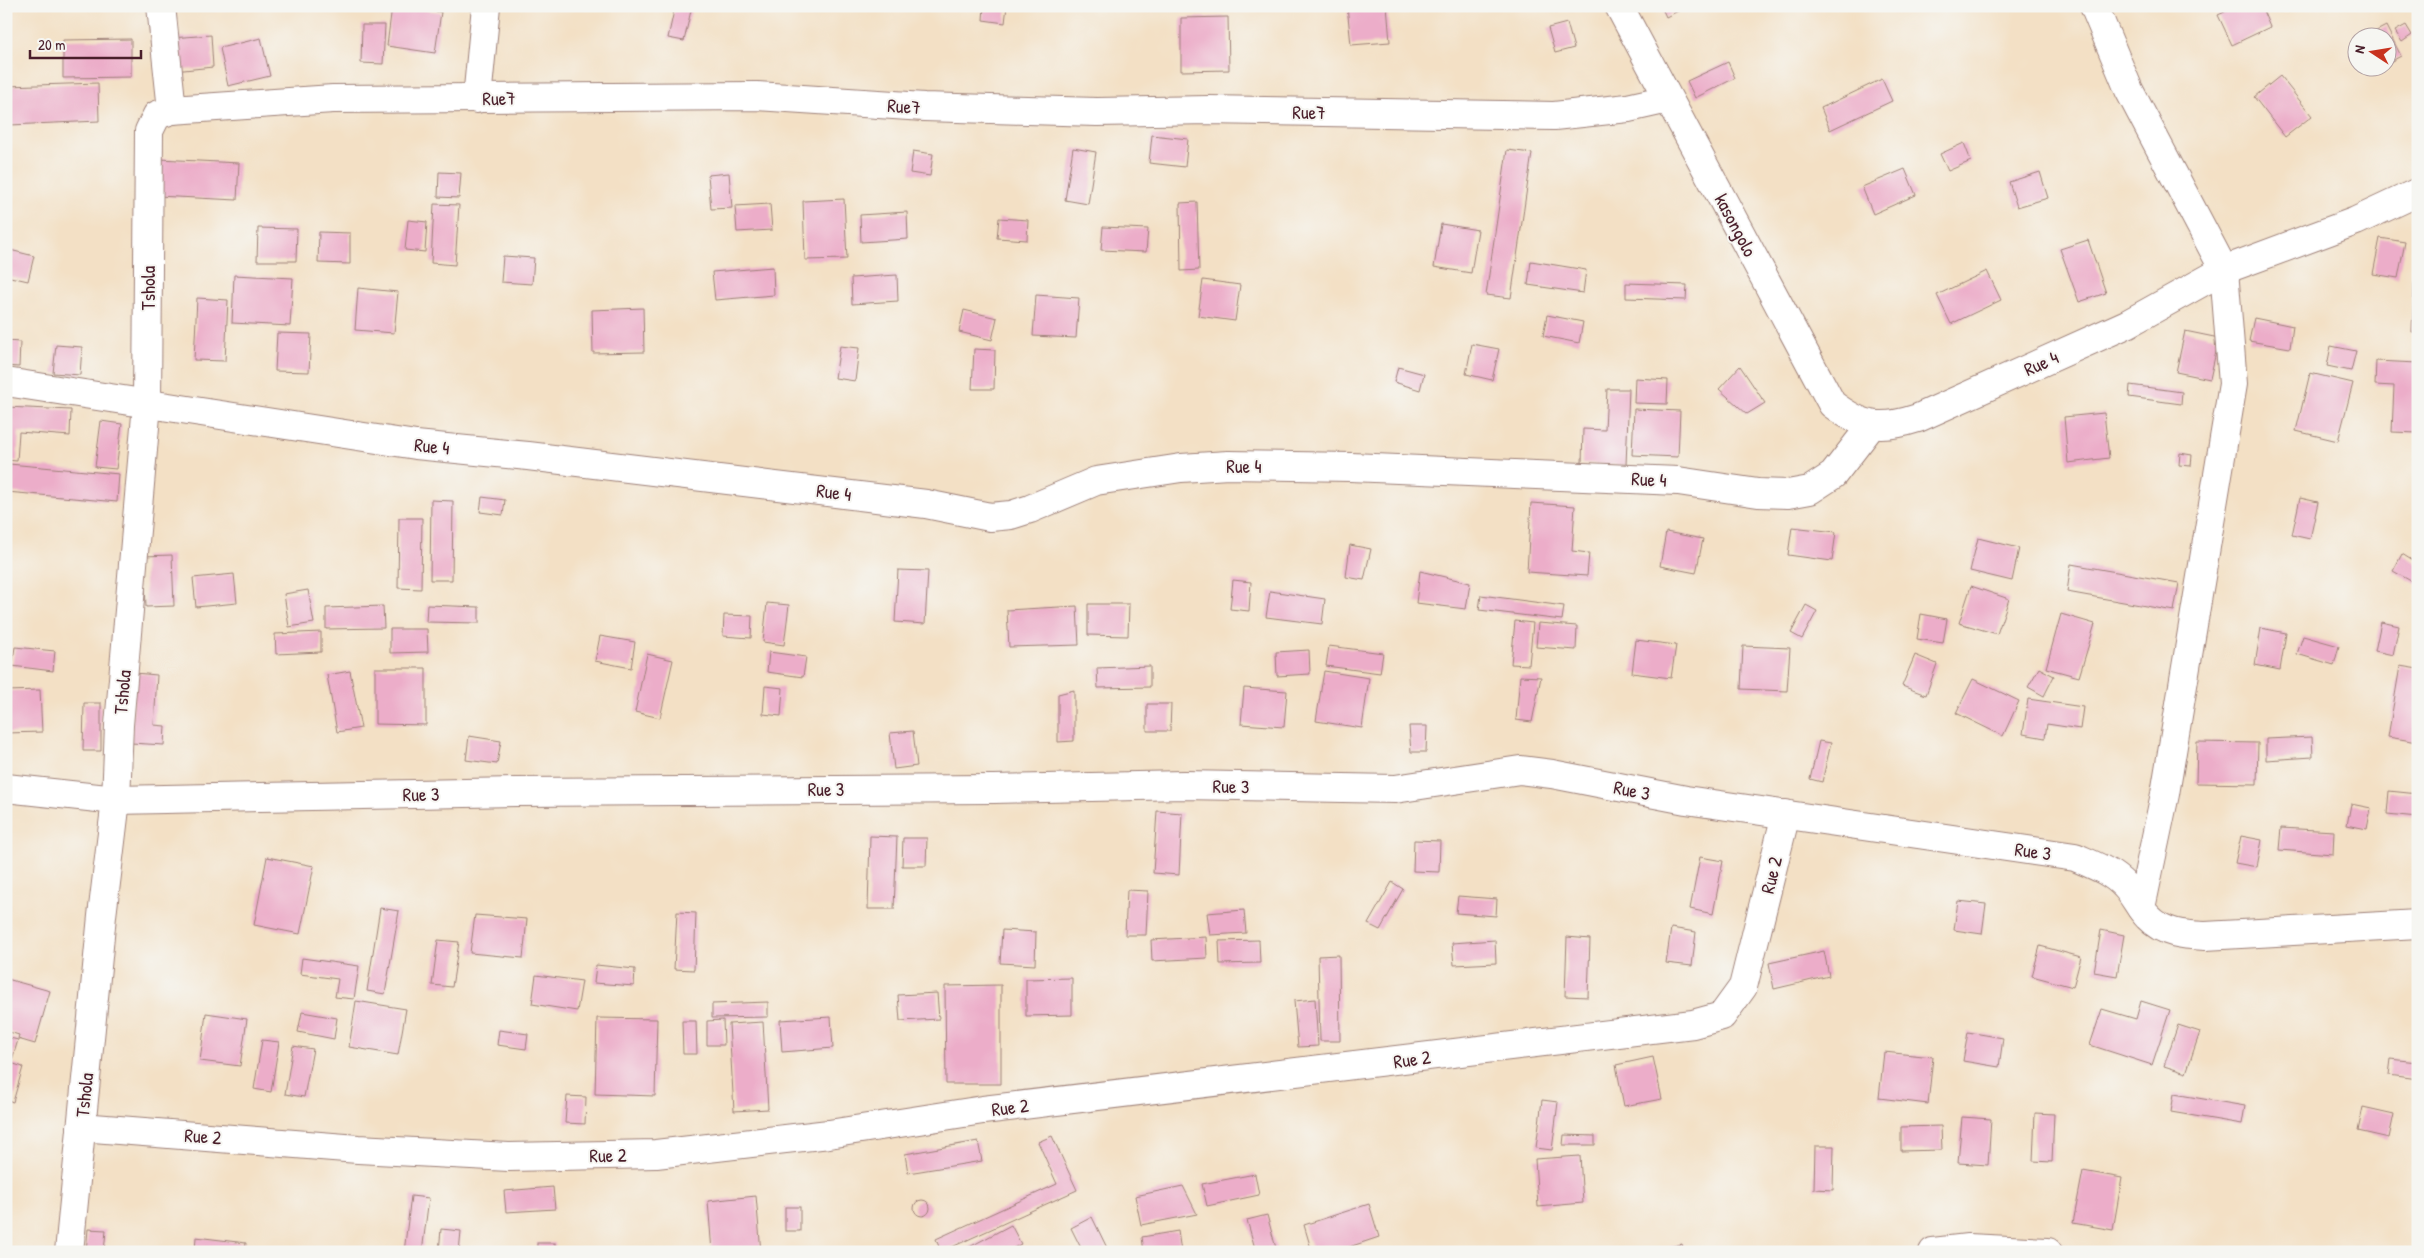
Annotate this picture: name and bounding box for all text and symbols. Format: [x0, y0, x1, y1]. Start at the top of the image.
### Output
scale bar [30, 28, 141, 60]
north arrow [2346, 28, 2396, 78]
text: 20 m [38, 34, 65, 55]
text: N [2349, 43, 2369, 55]
street label: Rue7 [482, 85, 516, 111]
street label: Rue7 [887, 92, 921, 120]
street label: Rue7 [1292, 99, 1326, 125]
street label: kasongolo [1709, 189, 1764, 261]
street label: Tshola [135, 265, 161, 310]
street label: Rue 4 [2020, 344, 2062, 382]
street label: Rue 4 [413, 431, 451, 461]
street label: Rue 4 [1226, 453, 1262, 479]
street label: Rue 4 [1631, 465, 1667, 493]
street label: Rue 4 [815, 477, 853, 507]
street label: Tshola [107, 668, 137, 715]
street label: Rue 3 [1212, 773, 1250, 799]
street label: Rue 3 [1612, 774, 1652, 806]
street label: Rue 3 [808, 776, 844, 802]
street label: Rue 3 [402, 781, 440, 807]
street label: Rue 3 [2013, 836, 2053, 866]
street label: Rue 2 [1754, 854, 1788, 896]
street label: Rue 2 [1392, 1044, 1432, 1074]
street label: Tshola [69, 1071, 99, 1118]
street label: Rue 2 [990, 1092, 1030, 1122]
street label: Rue 2 [184, 1122, 222, 1150]
street label: Rue 2 [589, 1142, 627, 1168]

